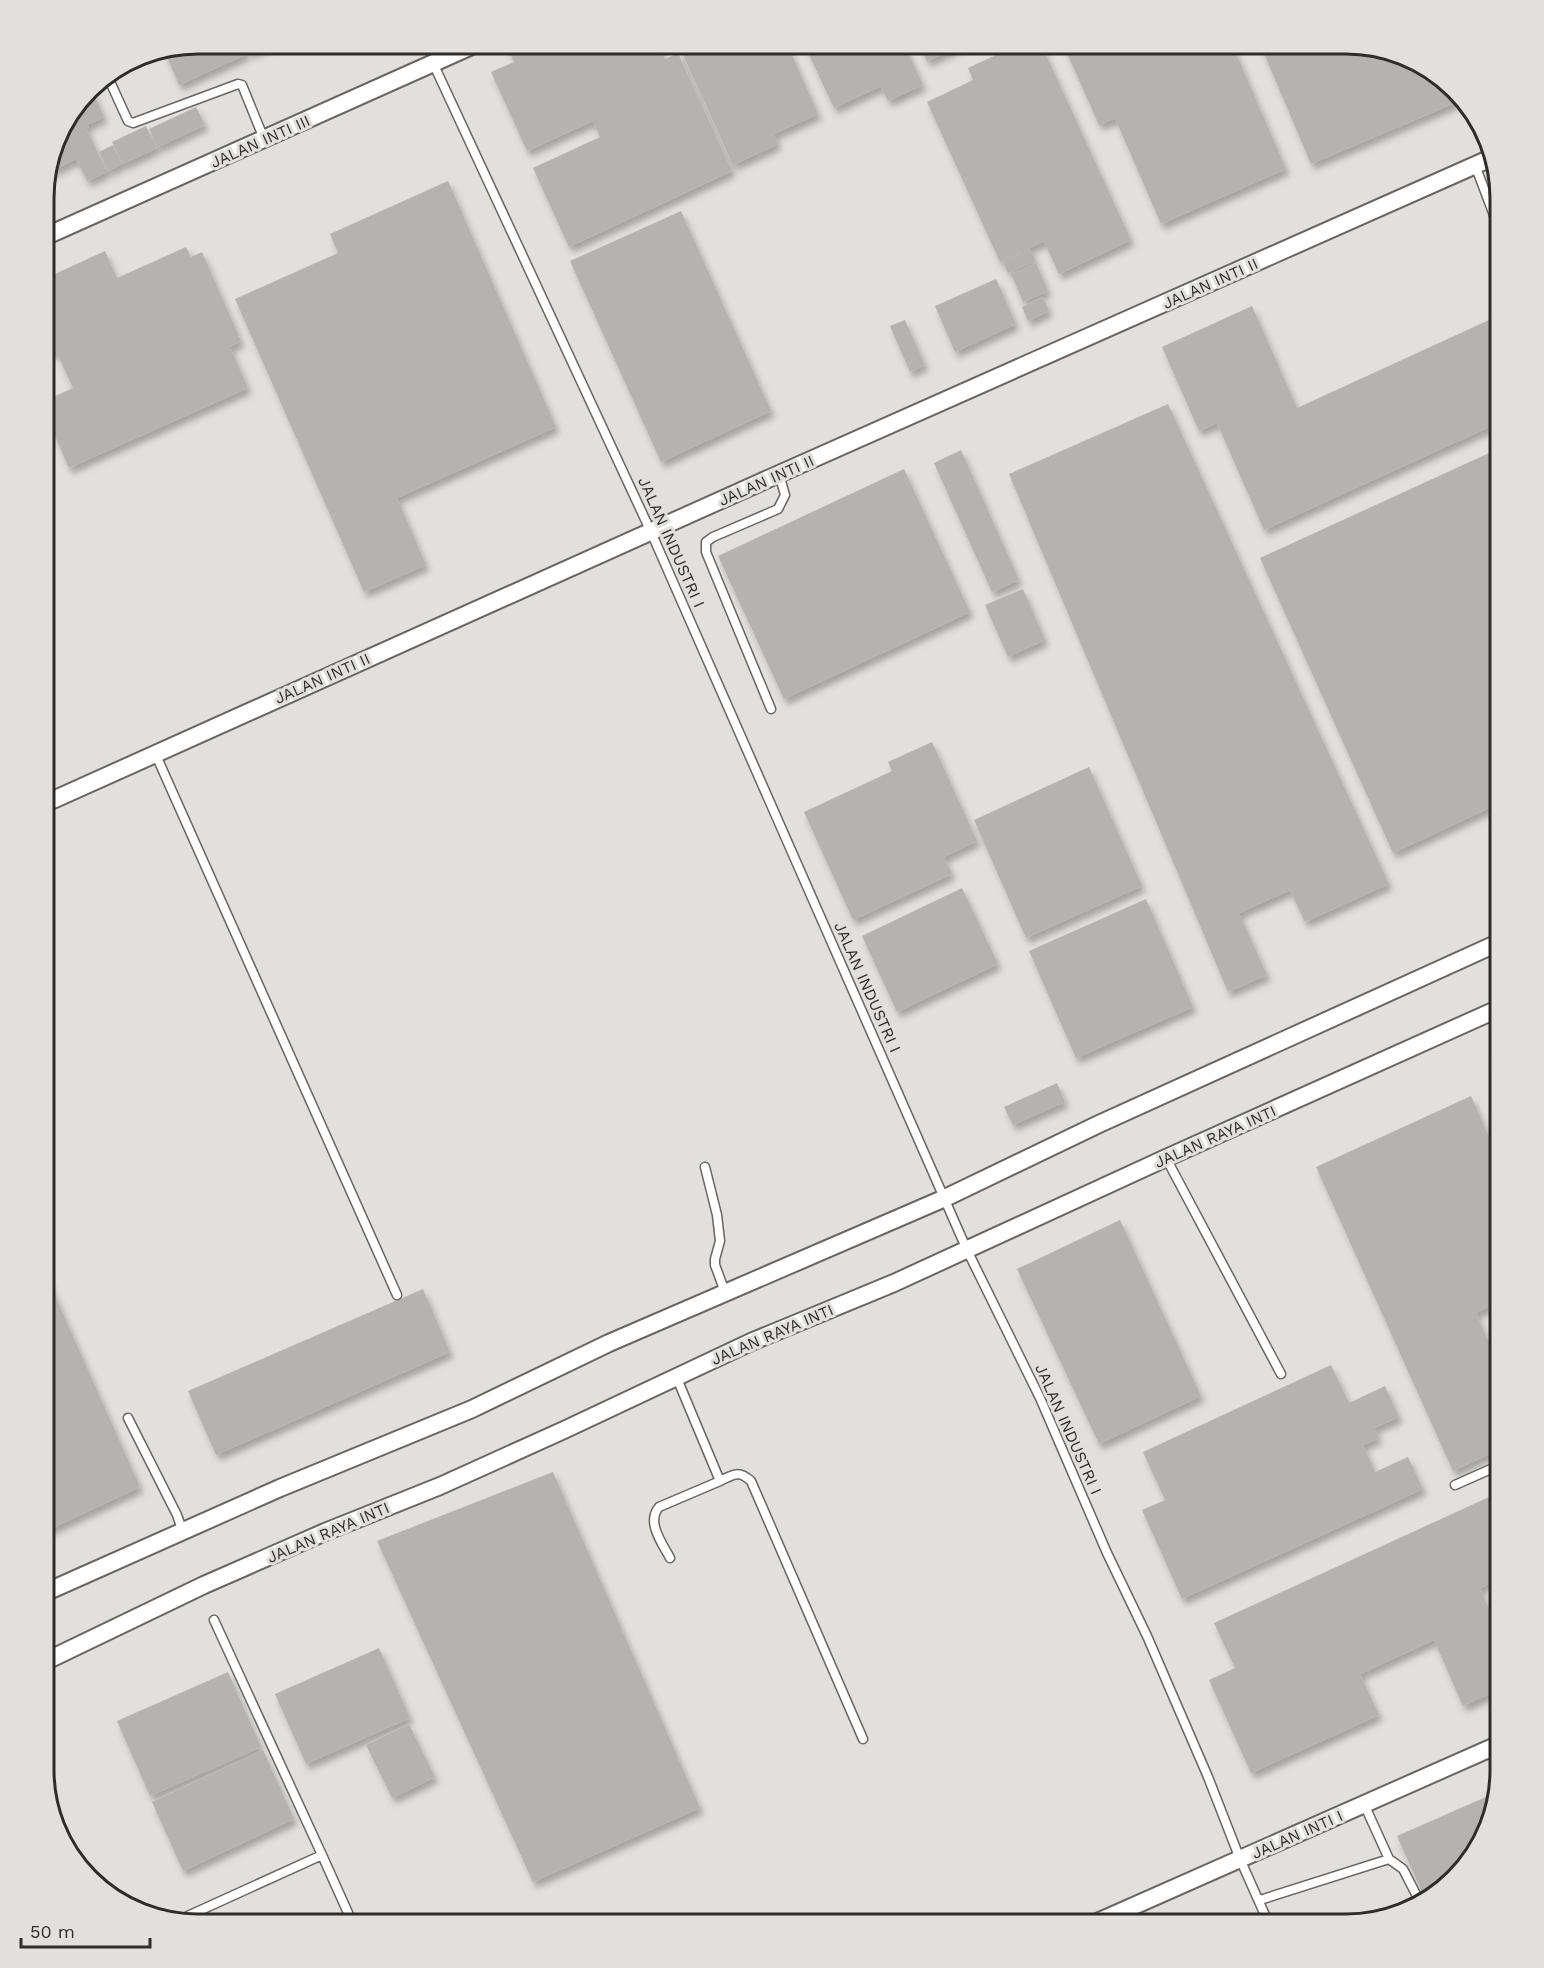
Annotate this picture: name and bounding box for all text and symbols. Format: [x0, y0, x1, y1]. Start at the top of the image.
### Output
street label: JALAN INTI III [207, 111, 313, 172]
street label: JALAN INTI II [1160, 254, 1261, 313]
street label: JALAN INTI II [716, 451, 817, 510]
street label: JALAN INDUSTRI I [634, 474, 709, 610]
street label: JALAN INTI II [272, 649, 373, 708]
street label: JALAN INDUSTRI I [830, 919, 905, 1055]
street label: JALAN RAYA INTI [1151, 1101, 1279, 1172]
street label: JALAN RAYA INTI [708, 1300, 836, 1369]
street label: JALAN INDUSTRI I [1031, 1361, 1106, 1497]
street label: JALAN RAYA INTI [264, 1498, 392, 1567]
street label: JALAN INTI I [1249, 1806, 1346, 1863]
scale bar [21, 1911, 150, 1949]
text: 50 m [30, 1921, 75, 1942]

